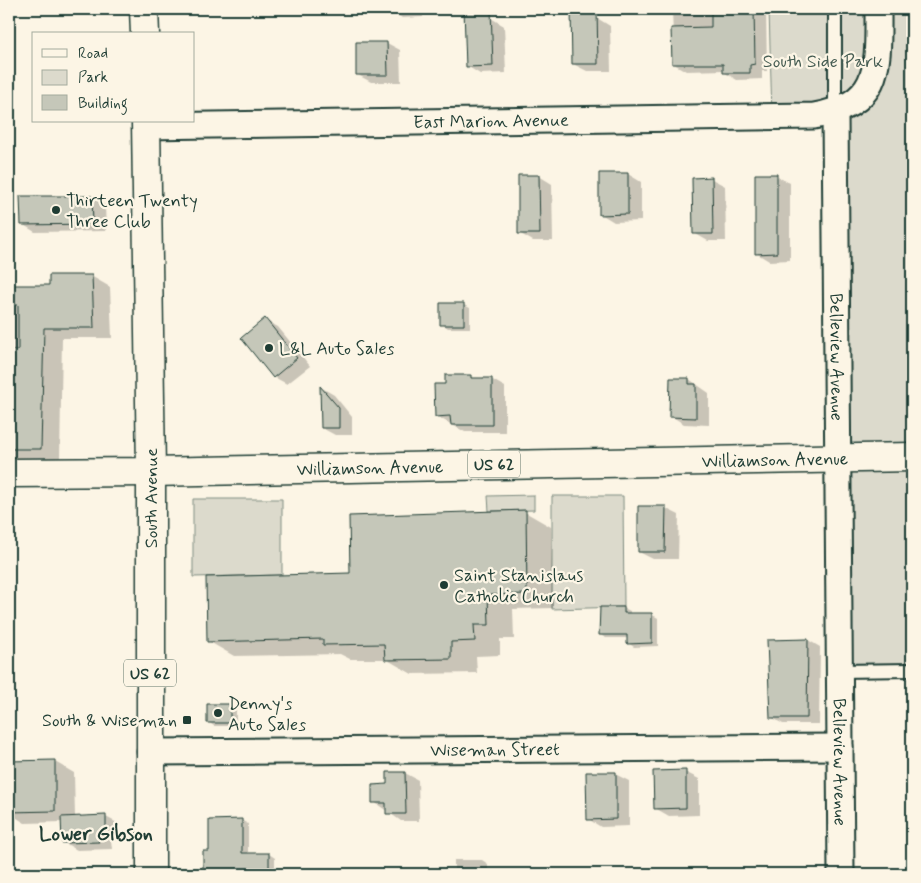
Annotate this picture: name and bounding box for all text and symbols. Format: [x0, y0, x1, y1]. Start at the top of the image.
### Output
legend [32, 32, 195, 122]
text: Road [78, 44, 108, 64]
park label: South Side Park [763, 50, 883, 74]
text: Park [78, 68, 108, 88]
text: Building [78, 94, 128, 115]
street label: East Marion Avenue [413, 109, 569, 135]
place label: Thirteen Twenty Three Club [66, 189, 198, 234]
marker: Thirteen Twenty Three Club [50, 204, 62, 216]
street label: Belleview Avenue [823, 293, 848, 421]
place label: L&L Auto Sales [279, 337, 394, 361]
marker: L&L Auto Sales [263, 342, 275, 354]
street label: Williamson Avenue [701, 447, 848, 474]
street label: South Avenue [140, 448, 164, 548]
road number: US 62 [468, 450, 520, 478]
street label: Williamson Avenue [296, 455, 444, 482]
place label: Saint Stanislaus Catholic Church [454, 564, 583, 609]
marker: Saint Stanislaus Catholic Church [438, 579, 450, 591]
road number: US 62 [124, 660, 176, 686]
place label: Denny's Auto Sales [228, 692, 306, 737]
street label: Belleview Avenue [827, 698, 852, 826]
marker: Denny's Auto Sales [212, 707, 224, 719]
place label: South & Wiseman [42, 709, 177, 733]
marker: South & Wiseman [181, 714, 193, 726]
street label: Wiseman Street [430, 738, 560, 763]
district label: Lower Gibson [39, 821, 153, 848]

